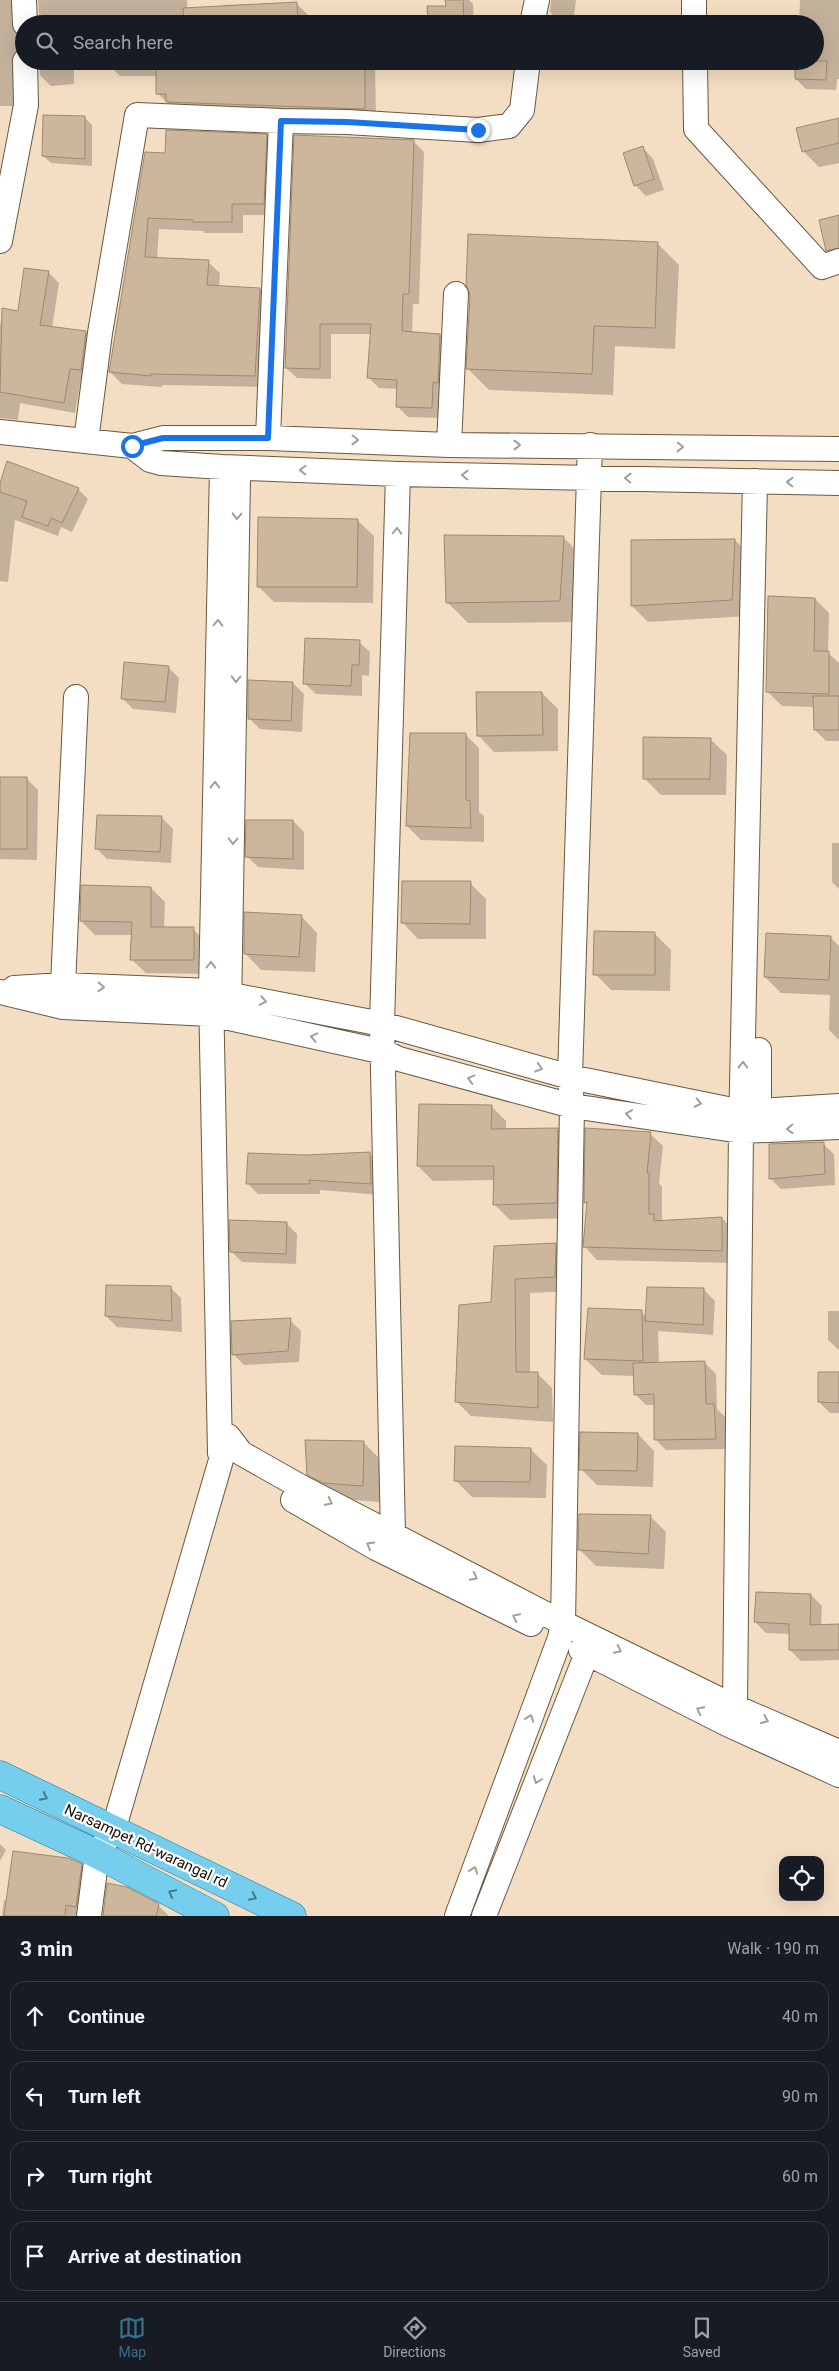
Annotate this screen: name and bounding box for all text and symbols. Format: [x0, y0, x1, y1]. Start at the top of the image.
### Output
search box [15, 15, 824, 70]
icon: search [33, 29, 61, 57]
text: Search here [73, 31, 173, 54]
route end [467, 119, 490, 142]
route start [121, 435, 144, 458]
one-way arrow [351, 435, 359, 446]
one-way arrow [514, 440, 521, 450]
one-way arrow [676, 442, 684, 452]
one-way arrow [299, 465, 306, 475]
one-way arrow [461, 470, 469, 480]
one-way arrow [624, 473, 632, 483]
one-way arrow [786, 477, 794, 487]
one-way arrow [232, 513, 242, 521]
one-way arrow [391, 527, 402, 535]
one-way arrow [213, 618, 224, 626]
one-way arrow [231, 676, 241, 683]
one-way arrow [210, 781, 220, 788]
one-way arrow [228, 838, 238, 846]
one-way arrow [206, 961, 216, 968]
one-way arrow [97, 981, 105, 992]
one-way arrow [258, 996, 267, 1006]
one-way arrow [310, 1032, 319, 1042]
one-way arrow [738, 1060, 748, 1068]
one-way arrow [535, 1062, 544, 1073]
one-way arrow [467, 1074, 475, 1084]
one-way arrow [693, 1097, 702, 1108]
one-way arrow [625, 1110, 633, 1120]
one-way arrow [786, 1124, 794, 1134]
one-way arrow [324, 1496, 333, 1506]
one-way arrow [367, 1541, 376, 1551]
one-way arrow [468, 1571, 477, 1581]
one-way arrow [512, 1613, 521, 1623]
one-way arrow [613, 1644, 622, 1654]
one-way arrow [696, 1706, 705, 1716]
one-way arrow [524, 1714, 534, 1723]
one-way arrow [760, 1714, 769, 1724]
one-way arrow [533, 1775, 543, 1783]
one-way arrow [38, 1791, 47, 1801]
street label: Narsampet Rd-warangal rd [62, 1800, 230, 1892]
map controls [779, 1856, 824, 1901]
button: locate [779, 1856, 824, 1901]
one-way arrow [468, 1866, 478, 1875]
one-way arrow [168, 1890, 177, 1900]
one-way arrow [248, 1891, 257, 1901]
text: 3 min [20, 1937, 73, 1961]
text: Walk · 190 m [727, 1939, 819, 1958]
icon: ahead [21, 2002, 49, 2030]
text: Continue [68, 2005, 145, 2028]
text: 40 m [782, 2007, 818, 2026]
icon: left [21, 2082, 49, 2110]
text: Turn left [68, 2085, 141, 2108]
text: 90 m [782, 2087, 818, 2106]
icon: right [21, 2162, 49, 2190]
text: Turn right [68, 2165, 152, 2188]
text: 60 m [782, 2167, 818, 2186]
icon: arrive [21, 2242, 49, 2270]
text: Arrive at destination [68, 2245, 241, 2268]
tab: Map [118, 2314, 146, 2360]
tab: Directions [383, 2314, 446, 2360]
tab: Saved [683, 2314, 721, 2360]

